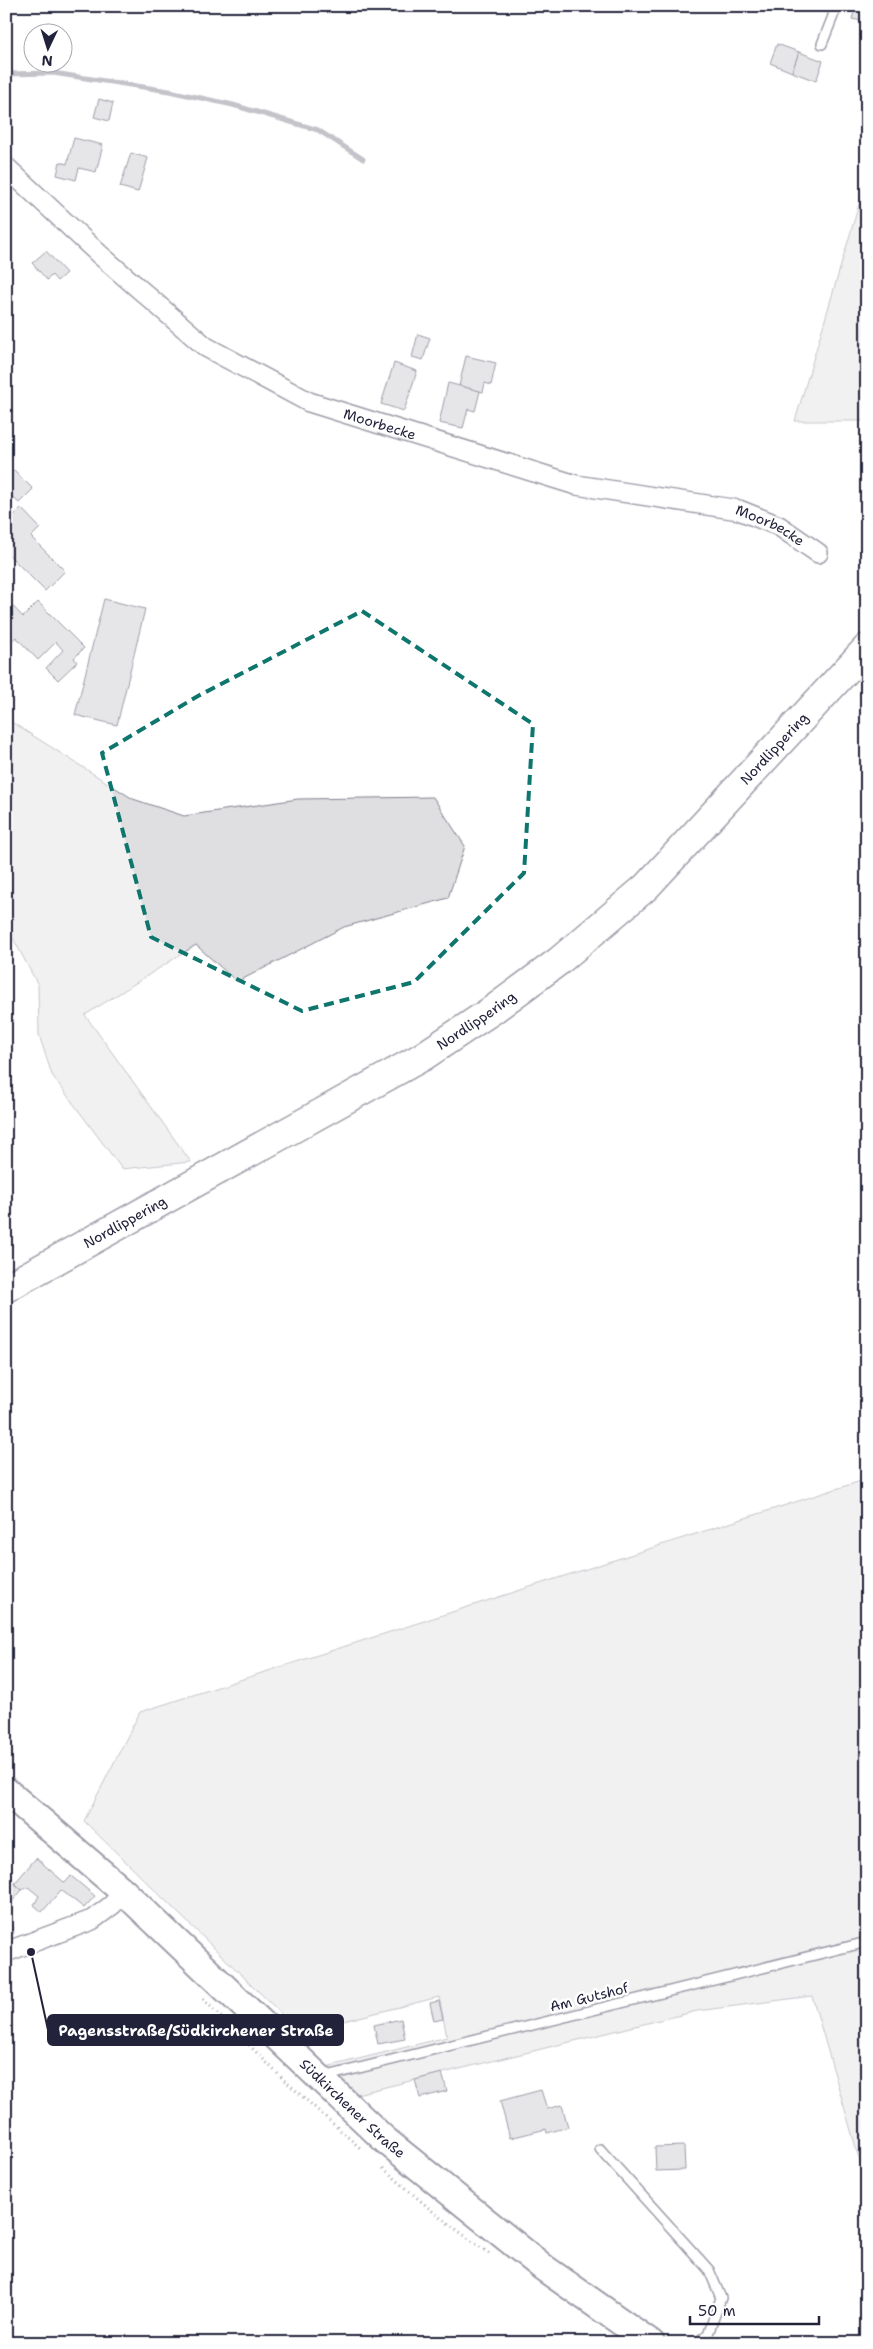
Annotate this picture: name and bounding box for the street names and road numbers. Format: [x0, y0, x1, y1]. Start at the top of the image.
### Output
street label: Moorbecke [341, 404, 418, 444]
street label: Moorbecke [733, 501, 808, 550]
street label: Nordlippering [736, 709, 812, 788]
street label: Nordlippering [433, 987, 519, 1054]
street label: Nordlippering [80, 1192, 170, 1252]
street label: Am Gutshof [548, 1978, 631, 2015]
street label: Südkirchener Straße [296, 2055, 409, 2162]

